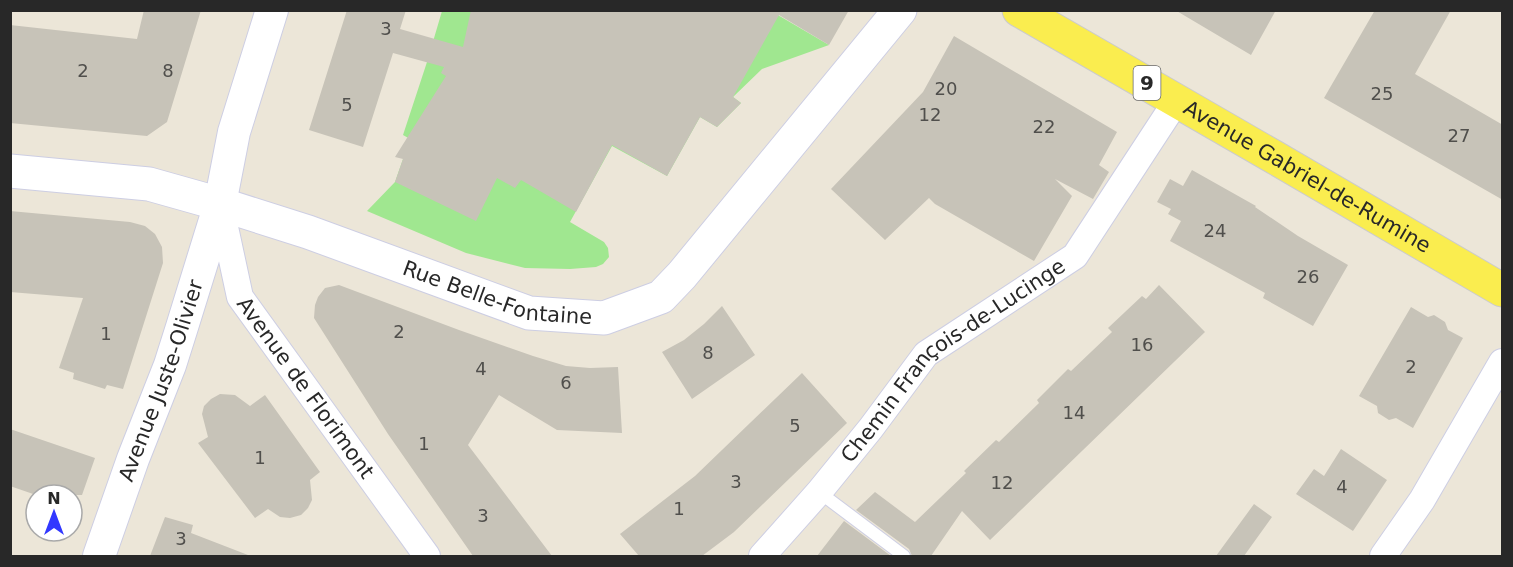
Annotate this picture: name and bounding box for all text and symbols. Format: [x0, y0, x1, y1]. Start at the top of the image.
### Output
house number: 3 [380, 18, 392, 39]
house number: 2 [77, 60, 89, 81]
house number: 8 [162, 60, 174, 81]
road number: 9 [1134, 66, 1160, 100]
house number: 20 [935, 78, 957, 99]
house number: 25 [1371, 83, 1393, 104]
house number: 5 [341, 94, 353, 115]
street label: Avenue Gabriel-de-Rumine [1180, 96, 1435, 258]
house number: 12 [919, 104, 941, 125]
house number: 22 [1033, 116, 1055, 137]
house number: 27 [1448, 125, 1470, 146]
house number: 24 [1204, 220, 1226, 241]
street label: Chemin François-de-Lucinge [836, 254, 1070, 467]
street label: Rue Belle-Fontaine [400, 256, 593, 329]
house number: 26 [1297, 266, 1319, 287]
street label: Avenue Juste-Olivier [114, 277, 208, 485]
street label: Avenue de Florimont [232, 292, 379, 483]
house number: 2 [393, 321, 405, 342]
house number: 1 [100, 323, 112, 344]
house number: 16 [1131, 334, 1153, 355]
house number: 8 [702, 342, 714, 363]
house number: 2 [1405, 356, 1417, 377]
house number: 4 [475, 358, 487, 379]
house number: 6 [560, 372, 572, 393]
house number: 14 [1063, 402, 1085, 423]
house number: 5 [789, 415, 801, 436]
house number: 1 [418, 433, 430, 454]
house number: 1 [254, 447, 266, 468]
house number: 3 [730, 471, 742, 492]
house number: 12 [991, 472, 1013, 493]
house number: 4 [1336, 476, 1348, 497]
north arrow [24, 483, 84, 543]
text: N [47, 489, 61, 508]
house number: 1 [673, 498, 685, 519]
house number: 3 [477, 505, 489, 526]
house number: 3 [175, 528, 187, 549]

